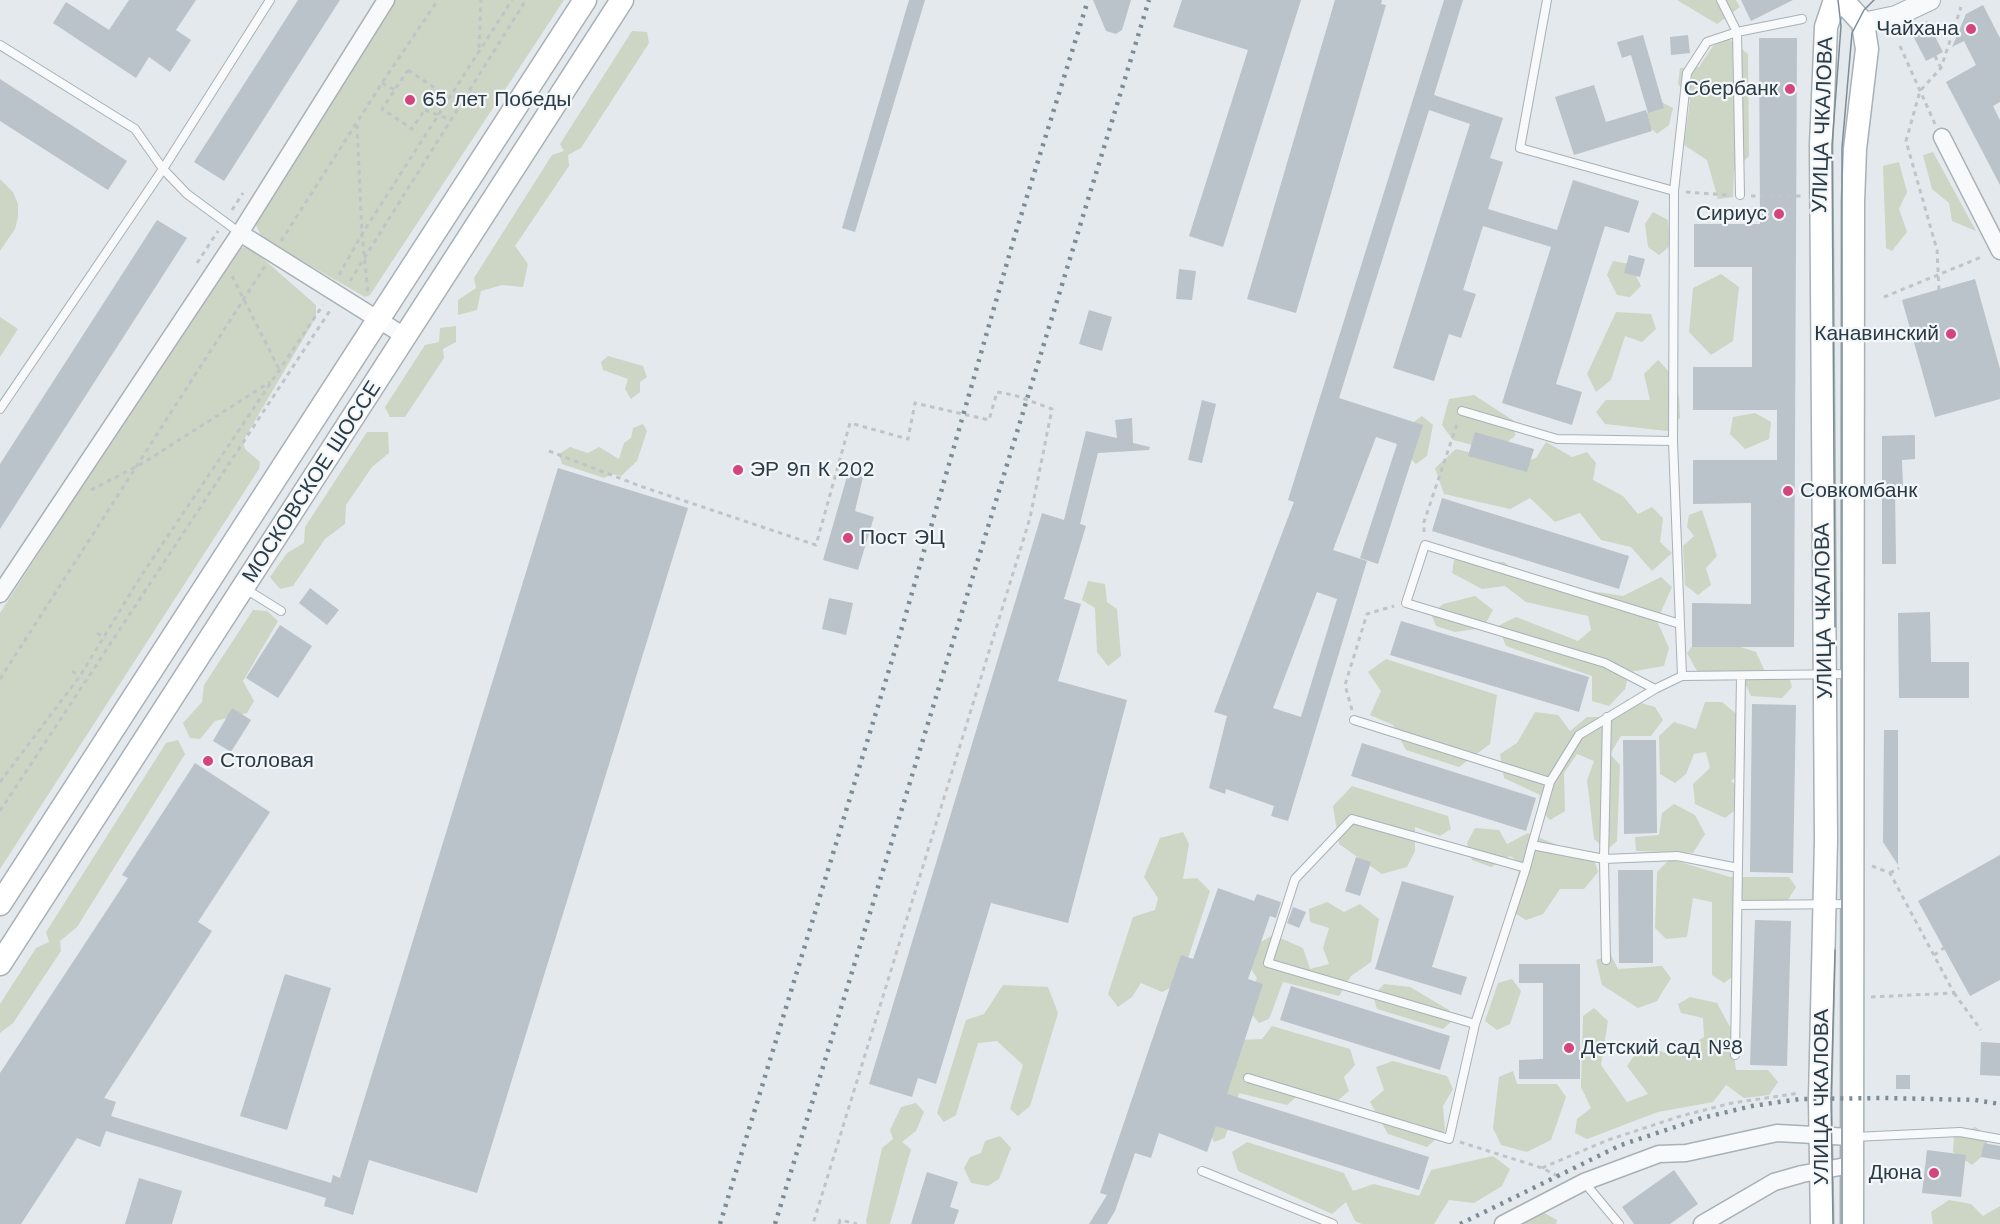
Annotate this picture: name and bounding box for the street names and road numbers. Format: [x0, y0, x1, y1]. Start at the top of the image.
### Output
street label: УЛИЦА ЧКАЛОВА [1807, 36, 1839, 214]
street label: МОСКОВСКОЕ ШОССЕ [237, 377, 387, 587]
street label: УЛИЦА ЧКАЛОВА [1810, 523, 1838, 699]
street label: УЛИЦА ЧКАЛОВА [1809, 1009, 1835, 1185]

